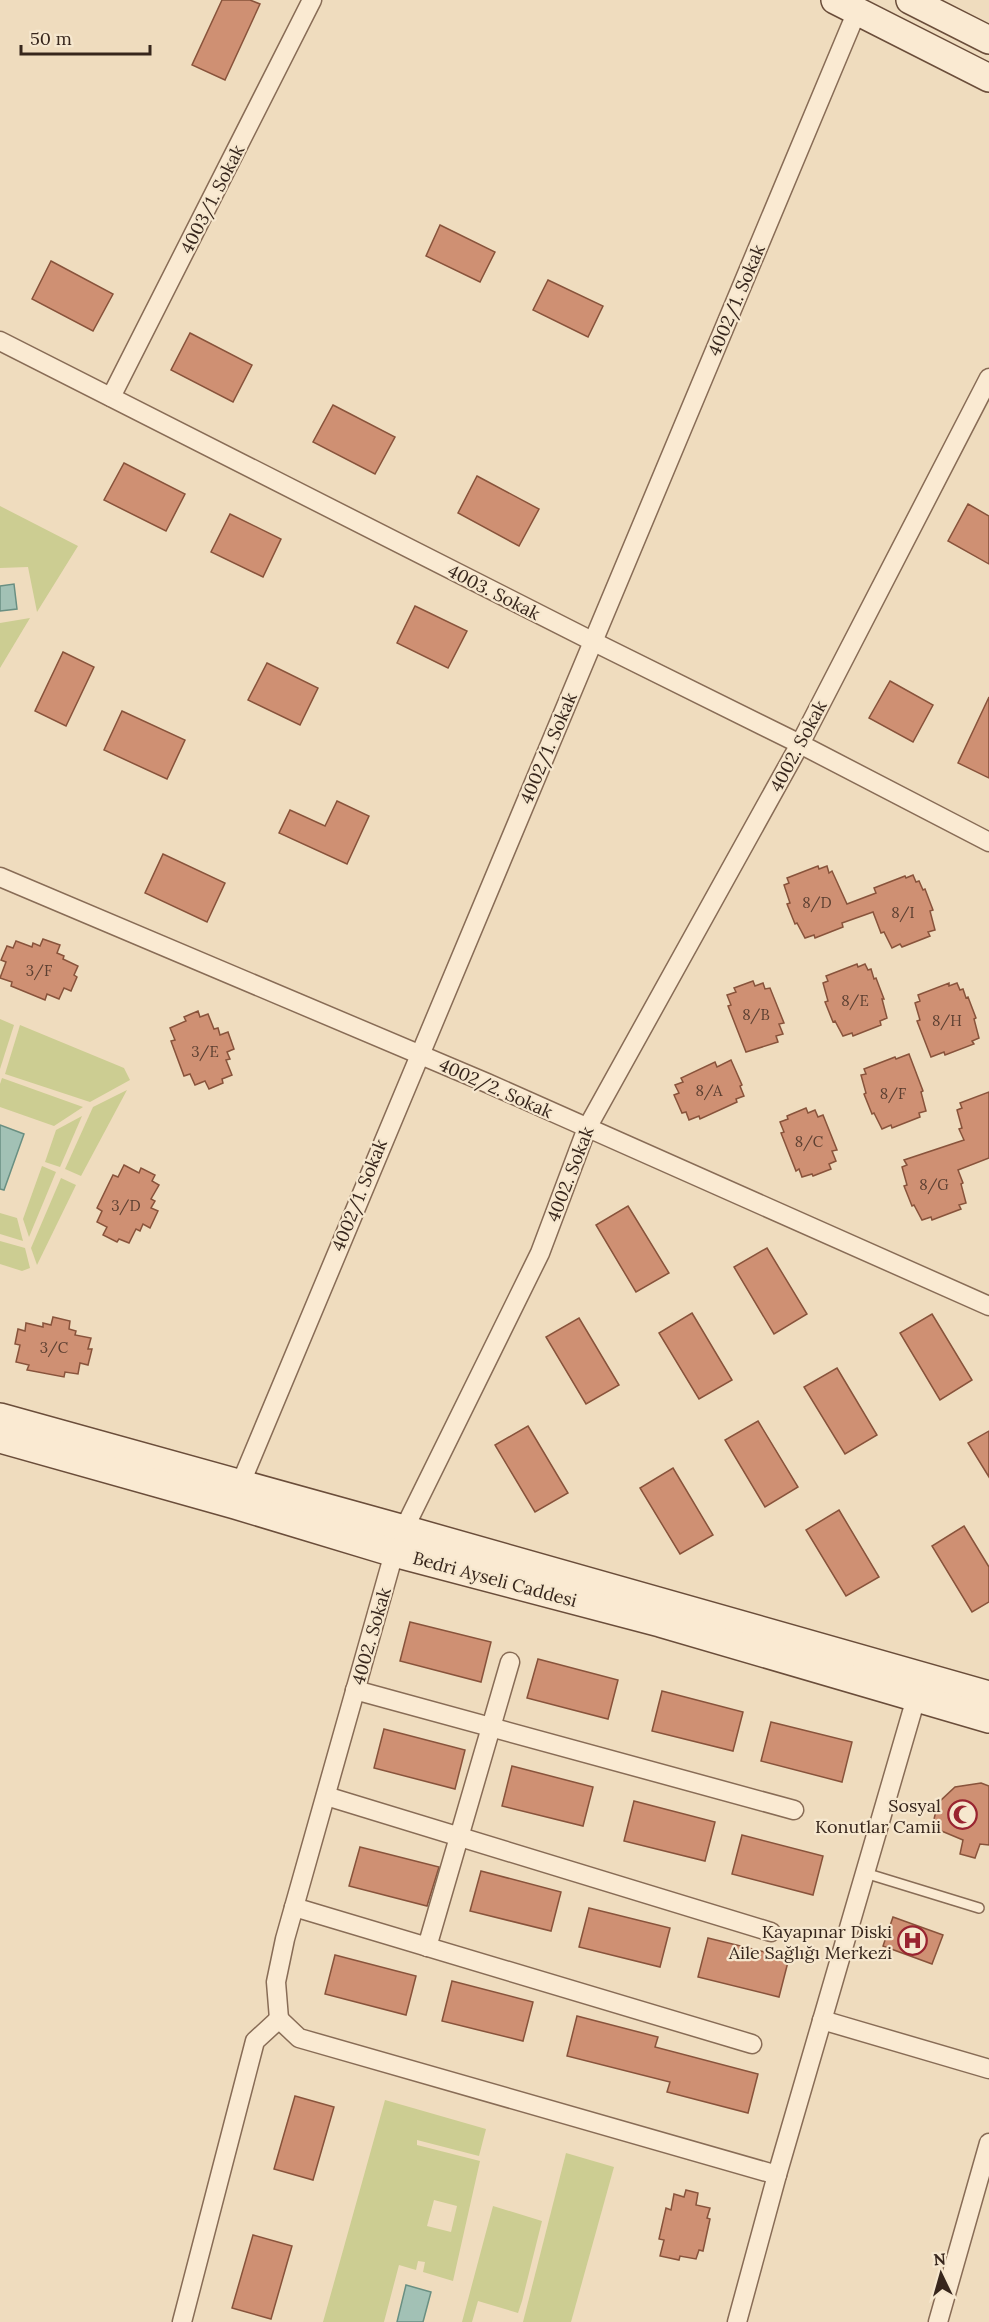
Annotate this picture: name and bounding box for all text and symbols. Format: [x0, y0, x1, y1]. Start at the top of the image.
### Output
scale bar [21, 18, 150, 56]
text: 50 m [30, 27, 72, 50]
street label: 4003/1. Sokak [175, 141, 249, 257]
street label: 4002/1. Sokak [702, 241, 770, 359]
street label: 4003. Sokak [444, 559, 544, 625]
street label: 4002/1. Sokak [514, 689, 582, 807]
street label: 4002. Sokak [764, 696, 832, 796]
house number: 8/D [802, 893, 832, 913]
house number: 8/I [891, 903, 915, 923]
house number: 3/F [26, 961, 52, 981]
house number: 8/E [841, 991, 869, 1011]
house number: 8/B [742, 1005, 770, 1025]
house number: 8/H [932, 1011, 962, 1031]
house number: 3/E [191, 1042, 219, 1062]
street label: 4002/2. Sokak [436, 1053, 557, 1123]
house number: 8/A [696, 1081, 723, 1101]
house number: 8/F [880, 1084, 906, 1104]
street label: 4002. Sokak [541, 1123, 599, 1225]
house number: 8/C [795, 1132, 824, 1152]
street label: 4002/1. Sokak [326, 1135, 392, 1254]
house number: 8/G [919, 1175, 949, 1195]
house number: 3/D [111, 1196, 141, 1216]
house number: 3/C [40, 1338, 69, 1358]
street label: Bedri Ayseli Caddesi [410, 1546, 580, 1612]
street label: 4002. Sokak [346, 1584, 396, 1687]
place label: Sosyal Konutlar Camii [815, 1794, 941, 1838]
mosque icon: Sosyal Konutlar Camii [946, 1799, 978, 1831]
place label: Kayapınar Diski Aile Sağlığı Merkezi [728, 1920, 892, 1964]
hospital icon: Kayapınar Diski Aile Sağlığı Merkezi [897, 1925, 929, 1957]
north arrow [911, 2244, 971, 2304]
text: N [933, 2249, 947, 2270]

